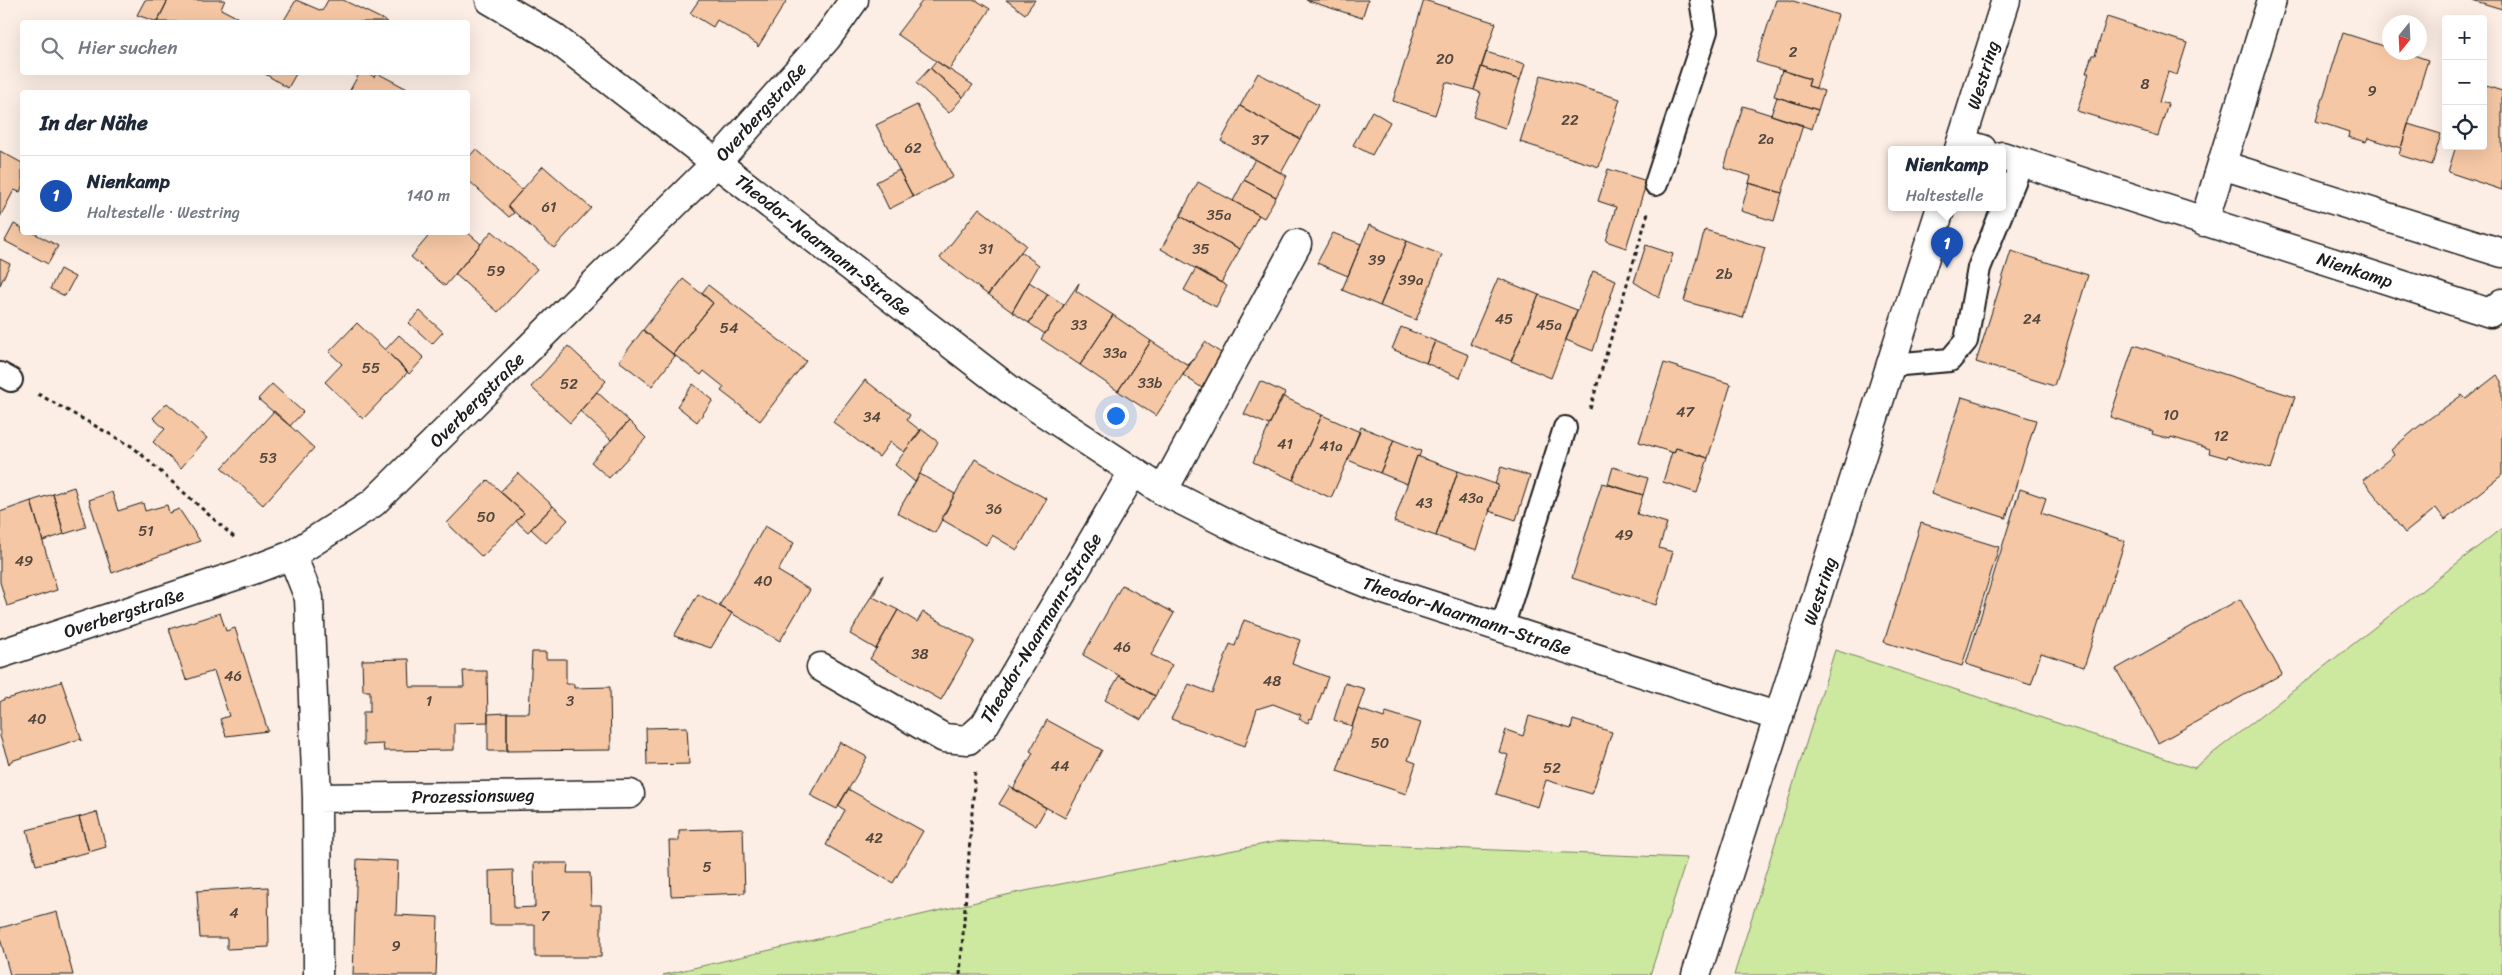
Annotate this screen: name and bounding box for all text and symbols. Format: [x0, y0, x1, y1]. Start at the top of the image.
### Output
north arrow [2382, 15, 2427, 60]
map controls [2442, 15, 2487, 150]
button: + [2442, 15, 2487, 60]
search box [20, 20, 470, 75]
text: Hier suchen [78, 31, 178, 64]
icon: search [38, 34, 66, 62]
street label: Westring [1957, 37, 2009, 113]
house number: 2 [1789, 39, 1798, 65]
house number: 20 [1436, 46, 1454, 72]
street label: Overbergstraße [707, 55, 815, 169]
button: − [2442, 60, 2487, 105]
house number: 8 [2140, 71, 2150, 97]
house number: 9 [2367, 78, 2377, 104]
text: In der Nähe [40, 104, 148, 142]
button: locate [2442, 105, 2487, 150]
house number: 22 [1561, 107, 1579, 133]
house number: 2a [1758, 126, 1775, 152]
house number: 37 [1252, 127, 1270, 153]
house number: 62 [904, 135, 922, 161]
popup [1888, 146, 2006, 211]
text: Nienkamp [1906, 148, 1988, 181]
text: Nienkamp [87, 165, 170, 198]
street label: Theodor-Naarmann-Straße [727, 165, 919, 325]
text: 1 [53, 181, 59, 210]
text: 140 m [407, 181, 450, 210]
text: Haltestelle [1906, 181, 1983, 210]
house number: 61 [542, 194, 556, 220]
text: Haltestelle · Westring [87, 198, 240, 227]
house number: 35a [1207, 202, 1232, 228]
pin: 1 [1931, 227, 1963, 268]
house number: 31 [979, 236, 993, 262]
house number: 35 [1192, 236, 1210, 262]
street label: Nienkamp [2313, 243, 2398, 297]
house number: 39 [1368, 247, 1386, 273]
house number: 59 [487, 258, 505, 284]
house number: 2b [1716, 261, 1732, 287]
house number: 39a [1399, 267, 1424, 293]
house number: 45 [1495, 306, 1513, 332]
house number: 24 [2023, 306, 2041, 332]
house number: 33 [1071, 312, 1087, 338]
house number: 45a [1536, 312, 1563, 338]
house number: 54 [720, 315, 738, 341]
house number: 33a [1103, 340, 1127, 366]
street label: Overbergstraße [421, 344, 533, 456]
house number: 55 [362, 355, 380, 381]
house number: 33b [1138, 370, 1162, 396]
house number: 52 [560, 371, 578, 397]
house number: 47 [1676, 399, 1695, 425]
house number: 10 [2163, 402, 2179, 428]
your location [1103, 403, 1129, 429]
house number: 34 [863, 404, 881, 430]
house number: 12 [2213, 423, 2229, 449]
house number: 41 [1277, 431, 1293, 457]
house number: 41a [1319, 433, 1343, 459]
house number: 53 [259, 445, 277, 471]
house number: 43a [1458, 485, 1484, 511]
house number: 43 [1415, 490, 1433, 516]
house number: 36 [986, 496, 1002, 522]
house number: 50 [477, 504, 495, 530]
house number: 51 [138, 518, 154, 544]
house number: 49 [1615, 522, 1633, 548]
street label: Theodor-Naarmann-Straße [971, 526, 1111, 730]
house number: 49 [15, 548, 33, 574]
street label: Westring [1794, 553, 1846, 629]
street label: Theodor-Naarmann-Straße [1358, 567, 1576, 665]
house number: 40 [754, 568, 772, 594]
street label: Overbergstraße [59, 578, 189, 648]
house number: 46 [1113, 634, 1131, 660]
house number: 38 [911, 641, 929, 667]
house number: 46 [224, 663, 242, 689]
house number: 48 [1263, 668, 1281, 694]
house number: 1 [426, 688, 432, 714]
house number: 3 [566, 688, 574, 714]
house number: 40 [28, 706, 46, 732]
house number: 50 [1371, 730, 1389, 756]
house number: 44 [1051, 753, 1069, 779]
house number: 52 [1543, 755, 1561, 781]
street label: Prozessionsweg [411, 779, 535, 813]
house number: 42 [865, 825, 883, 851]
house number: 5 [702, 854, 712, 880]
house number: 4 [229, 900, 239, 926]
house number: 7 [541, 903, 551, 929]
house number: 9 [391, 933, 401, 959]

